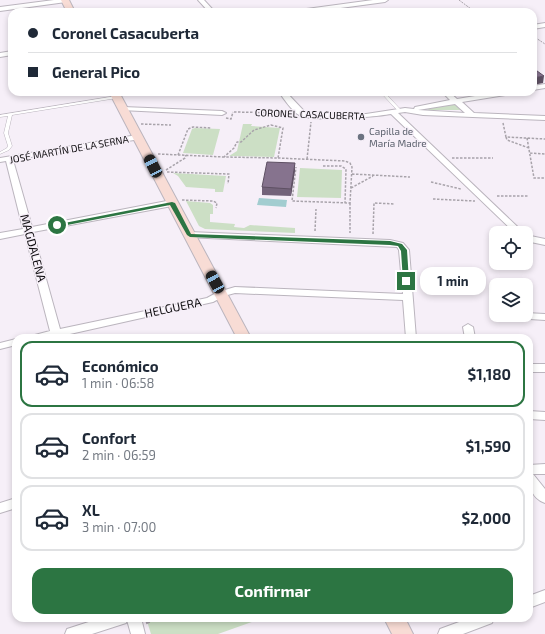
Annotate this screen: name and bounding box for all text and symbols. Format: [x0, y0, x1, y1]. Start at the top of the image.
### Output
text: Coronel Casacuberta [52, 24, 199, 42]
text: General Pico [52, 63, 140, 81]
street label: CORONEL CASACUBERTA [255, 106, 366, 122]
place label: Capilla de María Madre [369, 125, 427, 149]
street label: JOSÉ MARTÍN DE LA SERNA [8, 132, 130, 165]
marker: Capilla de María Madre [356, 132, 366, 142]
car [142, 153, 164, 179]
street label: MAGDALENA [18, 212, 50, 284]
route start [48, 216, 66, 234]
map controls [489, 226, 533, 322]
button: locate [489, 226, 533, 270]
callout: 1 min [420, 267, 486, 295]
car [204, 269, 226, 295]
route end [397, 272, 415, 290]
text: 1 min [437, 273, 469, 289]
button: layers [489, 278, 533, 322]
street label: HELGUERA [143, 294, 203, 320]
icon: car [34, 356, 70, 392]
text: Económico [82, 357, 159, 375]
text: $1,180 [468, 365, 511, 383]
text: 1 min · 06:58 [82, 375, 154, 391]
icon: car [34, 428, 70, 464]
text: Confort [82, 429, 136, 447]
text: $1,590 [466, 437, 511, 455]
text: 2 min · 06:59 [82, 447, 156, 463]
icon: car [34, 500, 70, 536]
text: XL [82, 501, 100, 519]
text: $2,000 [462, 509, 511, 527]
text: 3 min · 07:00 [82, 519, 156, 535]
button: Confirmar [32, 568, 513, 614]

